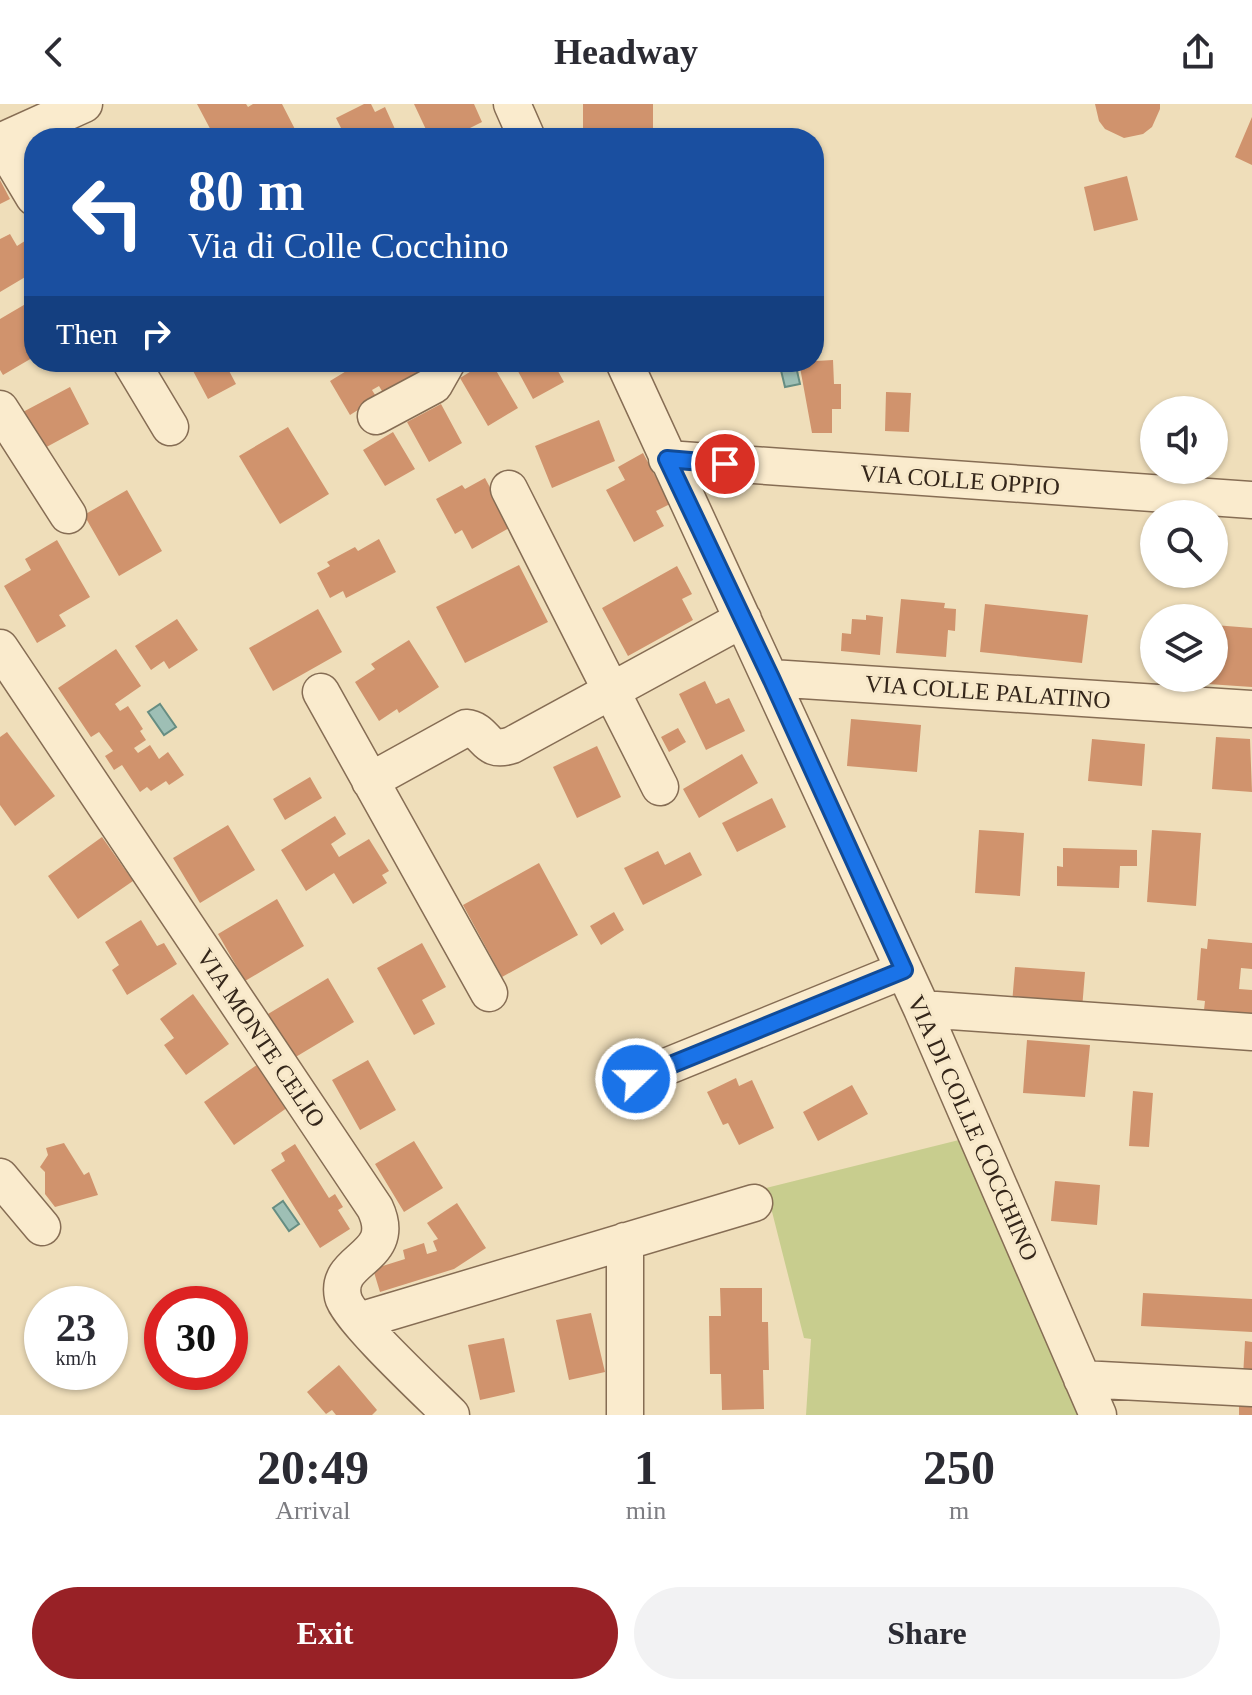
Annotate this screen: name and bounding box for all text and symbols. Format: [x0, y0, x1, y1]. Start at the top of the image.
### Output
icon: back [32, 30, 76, 74]
icon: share [1176, 30, 1220, 74]
text: Headway [554, 32, 698, 72]
icon: left [56, 160, 160, 264]
text: 80 m [188, 160, 305, 222]
text: Via di Colle Cocchino [188, 226, 509, 266]
icon: right [134, 312, 178, 356]
text: Then [56, 317, 118, 350]
map controls [1140, 396, 1228, 692]
button: sound [1140, 396, 1228, 484]
pin [691, 430, 759, 498]
icon: arrive [703, 442, 747, 486]
street label: VIA COLLE OPPIO [859, 460, 1061, 500]
button: search [1140, 500, 1228, 588]
button: layers [1140, 604, 1228, 692]
street label: VIA COLLE PALATINO [865, 670, 1111, 714]
street label: VIA MONTE CELIO [192, 944, 330, 1132]
street label: VIA DI COLLE COCCHINO [903, 991, 1043, 1265]
position arrow [594, 1037, 678, 1121]
speed limit sign: 30 [144, 1286, 248, 1390]
text: 23 [56, 1305, 96, 1350]
text: km/h [55, 1347, 97, 1369]
text: 20:49 [257, 1441, 369, 1494]
text: 1 [634, 1441, 658, 1494]
text: 250 [923, 1441, 995, 1494]
text: Arrival [275, 1496, 350, 1525]
text: min [626, 1496, 666, 1525]
text: m [949, 1496, 969, 1525]
button: Exit [32, 1587, 618, 1679]
button: Share [634, 1587, 1220, 1679]

